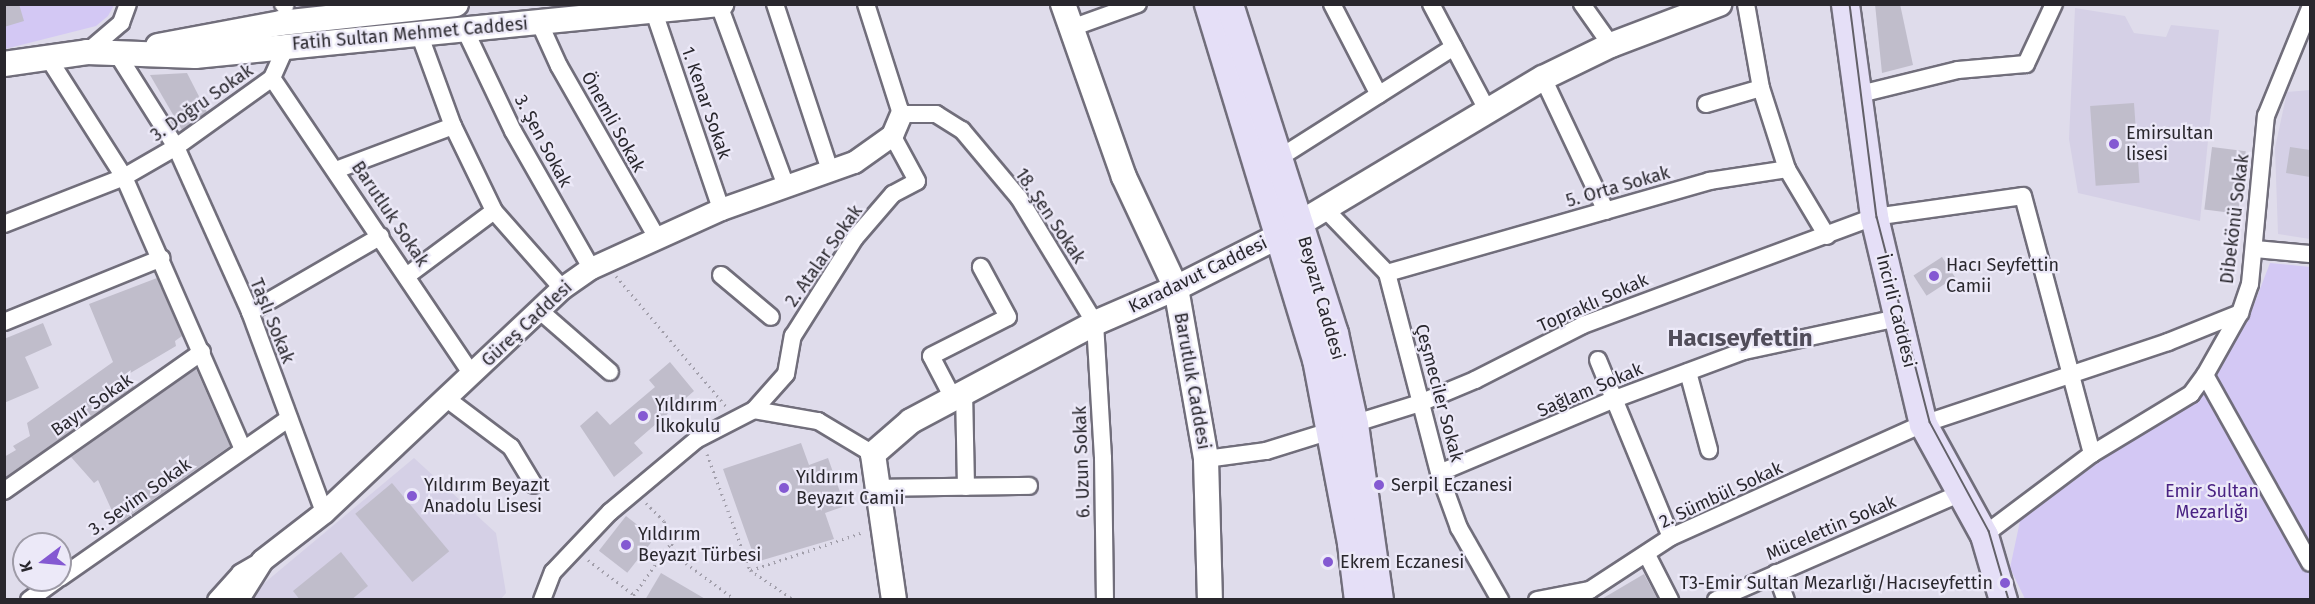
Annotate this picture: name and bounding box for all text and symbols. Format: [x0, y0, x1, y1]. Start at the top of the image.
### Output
street label: Fatih Sultan Mehmet Caddesi [291, 13, 529, 55]
street label: 1. Kenar Sokak [677, 44, 735, 162]
street label: 3. Doğru Sokak [147, 60, 257, 146]
street label: Önemli Sokak [576, 68, 650, 176]
street label: 3. Şen Sokak [510, 91, 576, 191]
place label: Emirsultan lisesi [2126, 123, 2213, 166]
marker: Emirsultan lisesi [2107, 137, 2121, 151]
street label: Dibekönü Sokak [2216, 153, 2254, 285]
street label: Barutluk Sokak [347, 157, 433, 271]
street label: 5. Orta Sokak [1564, 162, 1672, 212]
street label: 18. Şen Sokak [1010, 164, 1090, 268]
street label: 2. Atalar Sokak [781, 201, 867, 311]
street label: Karadavut Caddesi [1125, 232, 1271, 318]
street label: Beyazıt Caddesi [1293, 234, 1349, 362]
street label: İncirli Caddesi [1871, 252, 1921, 370]
place label: Hacı Seyfettin Camii [1946, 255, 2059, 298]
street label: Topraklı Sokak [1535, 269, 1651, 337]
marker: Hacı Seyfettin Camii [1927, 269, 1941, 283]
street label: Taşlı Sokak [245, 275, 299, 367]
street label: Güreş Caddesi [477, 277, 577, 371]
street label: Barutluk Caddesi [1169, 311, 1215, 451]
street label: Çeşmeciler Sokak [1410, 322, 1468, 464]
district label: Hacıseyfettin [1667, 325, 1813, 353]
street label: Sağlam Sokak [1534, 358, 1646, 422]
street label: Bayır Sokak [47, 369, 137, 441]
place label: Yıldırım İlkokulu [655, 395, 720, 438]
street label: 6. Uzun Sokak [1069, 406, 1095, 518]
marker: Yıldırım İlkokulu [636, 409, 650, 423]
street label: 3. Sevim Sokak [85, 454, 195, 540]
street label: 2. Sümbül Sokak [1656, 457, 1786, 533]
place label: Yıldırım Beyazıt Camii [796, 467, 905, 510]
place label: Serpil Eczanesi [1391, 474, 1512, 496]
place label: Yıldırım Beyazıt Anadolu Lisesi [424, 475, 550, 518]
marker: Serpil Eczanesi [1372, 478, 1386, 492]
marker: Yıldırım Beyazıt Camii [777, 481, 791, 495]
park label: Emir Sultan Mezarlığı [2165, 481, 2259, 524]
marker: Yıldırım Beyazıt Anadolu Lisesi [405, 489, 419, 503]
street label: Mücelettin Sokak [1763, 491, 1899, 565]
place label: Yıldırım Beyazıt Türbesi [638, 524, 761, 566]
north arrow [12, 532, 72, 592]
marker: Yıldırım Beyazıt Türbesi [619, 538, 633, 552]
place label: Ekrem Eczanesi [1340, 551, 1464, 573]
marker: Ekrem Eczanesi [1321, 555, 1335, 569]
text: K [16, 559, 37, 574]
place label: T3-Emir Sultan Mezarlığı/Hacıseyfettin [1680, 572, 1993, 594]
marker: T3-Emir Sultan Mezarlığı/Hacıseyfettin [1998, 576, 2012, 590]

